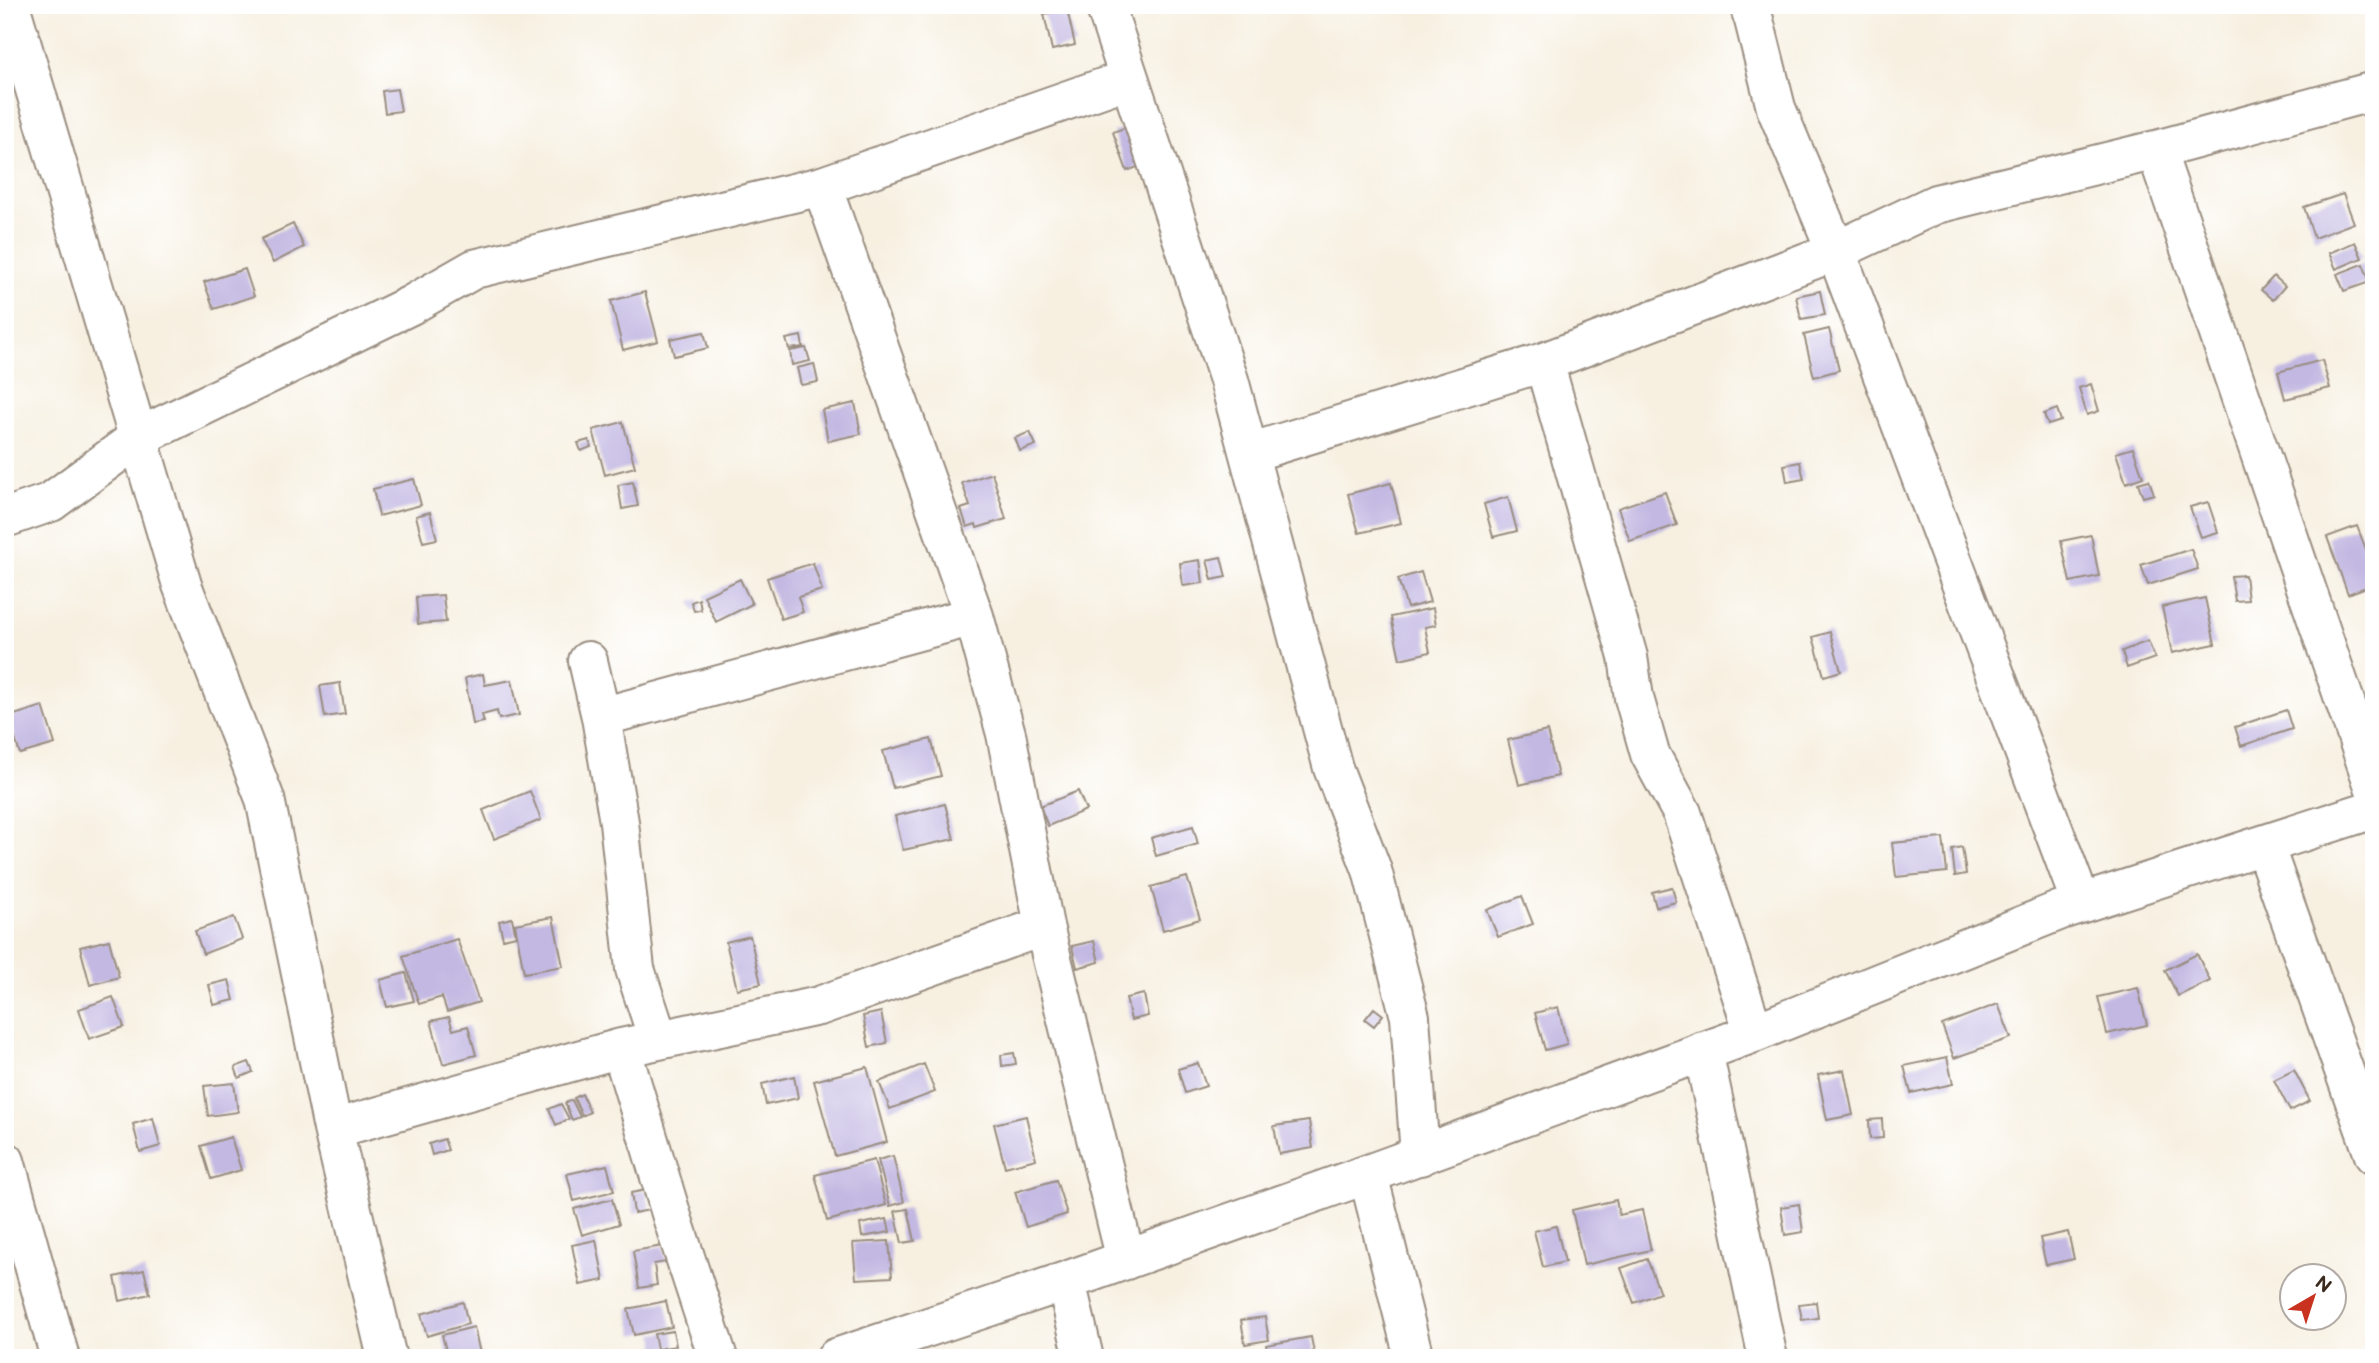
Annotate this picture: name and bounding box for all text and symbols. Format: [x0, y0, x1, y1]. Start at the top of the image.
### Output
north arrow [2278, 1262, 2348, 1332]
text: N [2310, 1272, 2336, 1298]

